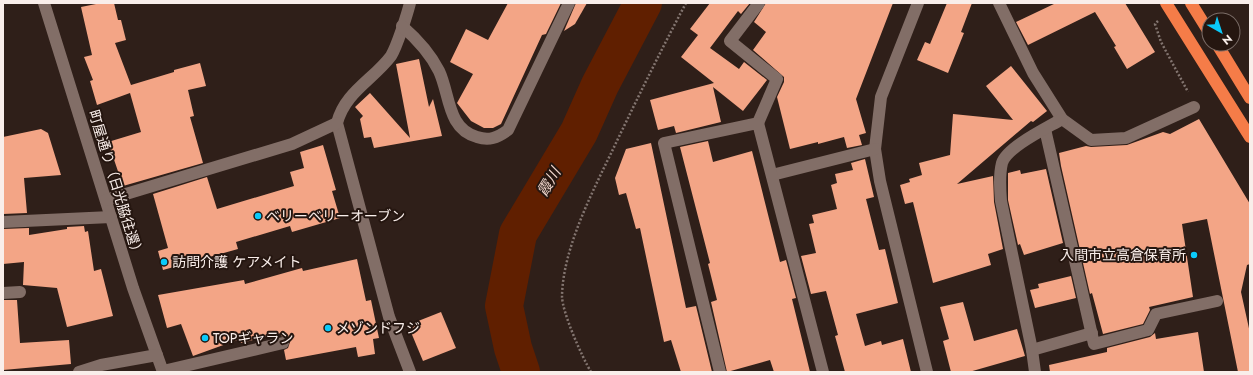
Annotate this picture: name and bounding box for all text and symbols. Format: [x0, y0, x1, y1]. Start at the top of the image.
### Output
north arrow [1201, 12, 1241, 52]
text: N [1219, 31, 1236, 49]
street label: 町屋通り（日光脇往還） [84, 107, 148, 261]
water label: 霞川 [532, 162, 567, 201]
place label: ベリーベリーオーブン [266, 206, 405, 226]
marker: ベリーベリーオーブン [253, 211, 263, 221]
place label: 入間市立高倉保育所 [1060, 245, 1186, 265]
marker: 入間市立高倉保育所 [1189, 250, 1199, 260]
place label: 訪問介護 ケアメイト [172, 252, 302, 272]
marker: 訪問介護 ケアメイト [159, 257, 169, 267]
place label: メゾンドフジ [336, 318, 420, 338]
marker: メゾンドフジ [323, 323, 333, 333]
place label: TOPギャラン [213, 328, 294, 348]
marker: TOPギャラン [200, 333, 210, 343]

